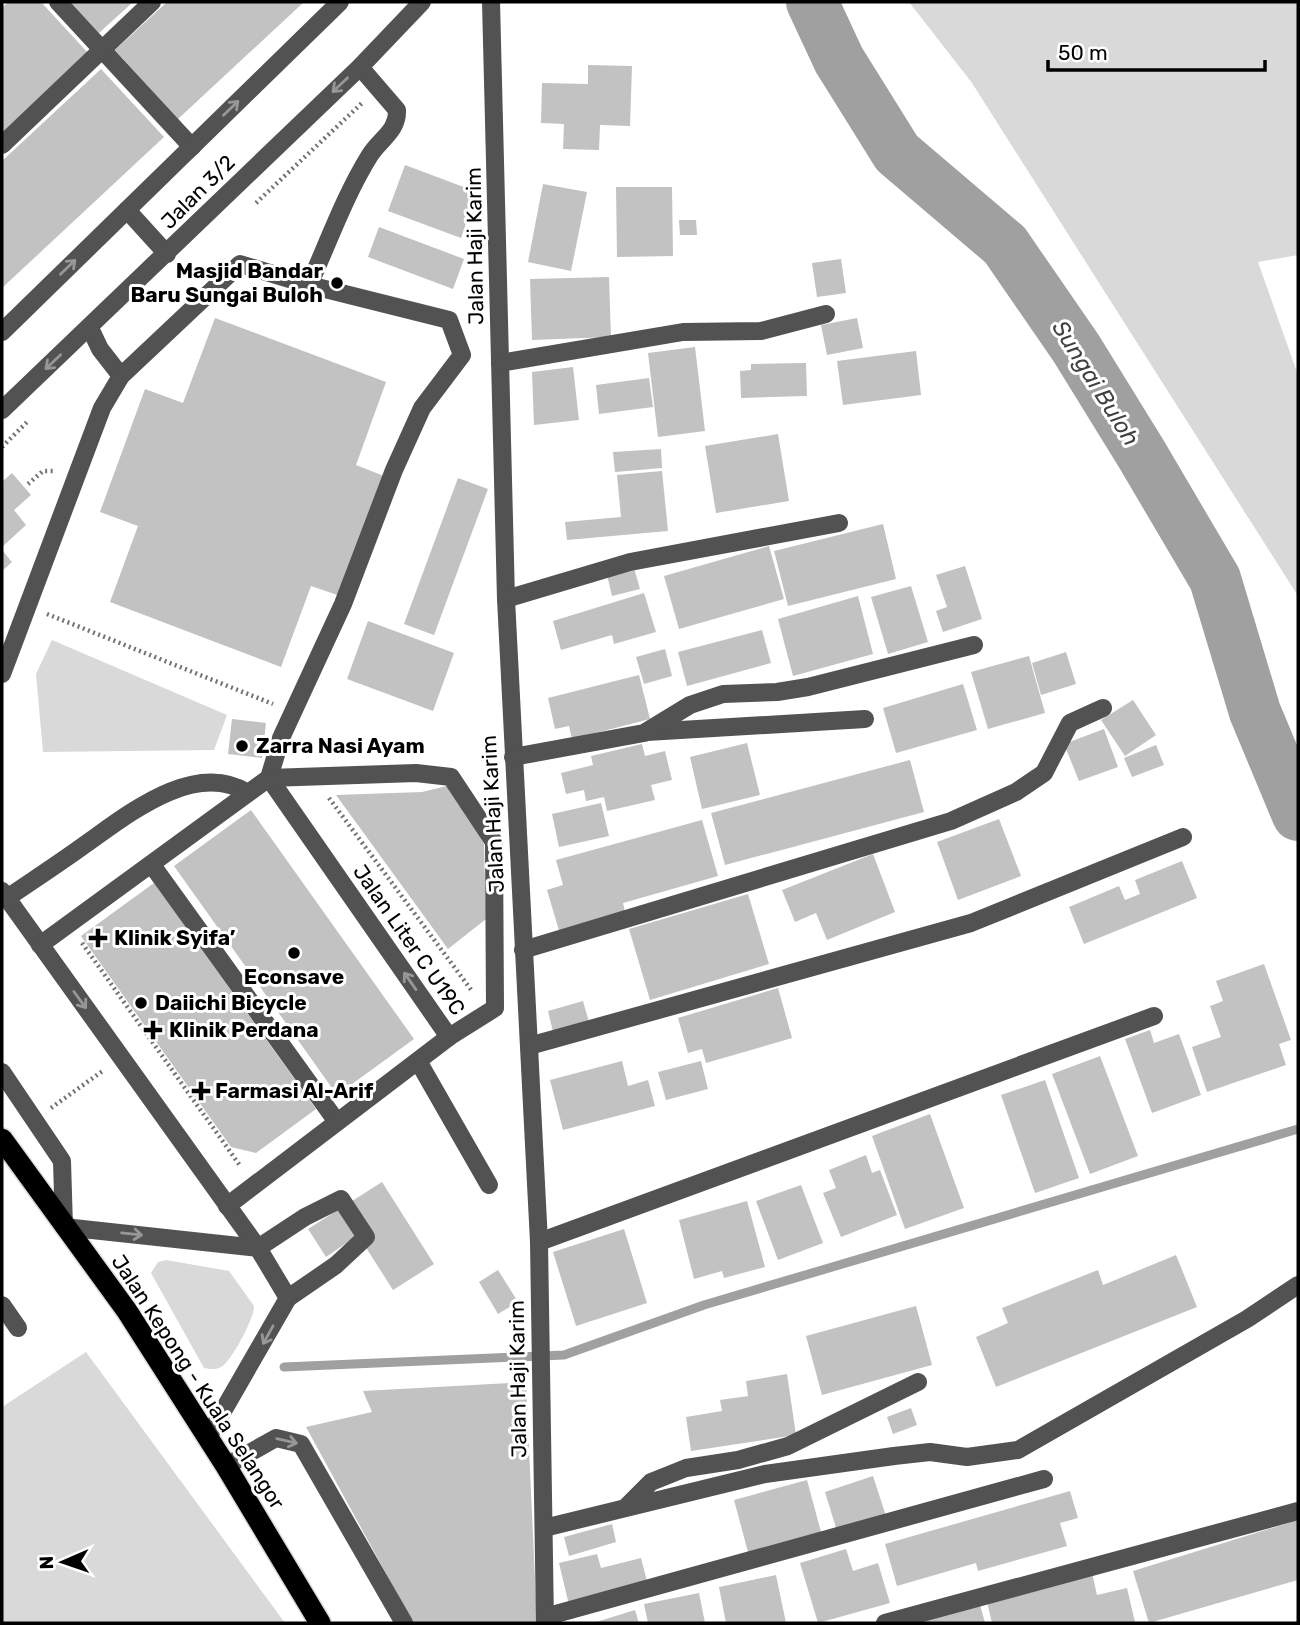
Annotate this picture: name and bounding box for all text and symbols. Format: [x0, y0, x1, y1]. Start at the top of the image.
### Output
scale bar [1048, 28, 1265, 72]
text: 50 m [1058, 40, 1108, 65]
one-way arrow [332, 77, 349, 94]
one-way arrow [222, 100, 239, 117]
street label: Jalan 3/2 [156, 150, 240, 234]
street label: Jalan Haji Karim [461, 167, 488, 325]
place label: Masjid Bandar Baru Sungai Buloh [131, 258, 323, 307]
one-way arrow [59, 259, 76, 276]
marker: Masjid Bandar Baru Sungai Buloh [329, 275, 345, 291]
water label: Sungai Buloh [1046, 315, 1146, 451]
one-way arrow [45, 354, 62, 371]
place label: Zarra Nasi Ayam [256, 733, 425, 758]
street label: Jalan Haji Karim [476, 735, 509, 893]
marker: Zarra Nasi Ayam [234, 738, 250, 754]
street label: Jalan Liter C U19C [348, 860, 471, 1020]
place label: Klinik Syifa’ [114, 925, 236, 950]
marker: Klinik Syifa’ [88, 928, 108, 948]
marker: Econsave [286, 945, 302, 961]
place label: Econsave [244, 964, 344, 989]
one-way arrow [403, 972, 417, 991]
one-way arrow [73, 990, 87, 1009]
place label: Daiichi Bicycle [155, 990, 307, 1015]
marker: Daiichi Bicycle [133, 995, 149, 1011]
place label: Klinik Perdana [169, 1017, 319, 1042]
marker: Klinik Perdana [143, 1020, 163, 1040]
place label: Farmasi Al-Arif [215, 1078, 374, 1103]
marker: Farmasi Al-Arif [193, 1083, 209, 1099]
one-way arrow [120, 1228, 143, 1241]
street label: Jalan Kepong - Kuala Selangor [107, 1250, 290, 1514]
street label: Jalan Haji Karim [504, 1300, 531, 1458]
one-way arrow [261, 1325, 275, 1345]
one-way arrow [275, 1435, 297, 1448]
north arrow [28, 1527, 98, 1597]
text: N [35, 1555, 58, 1570]

